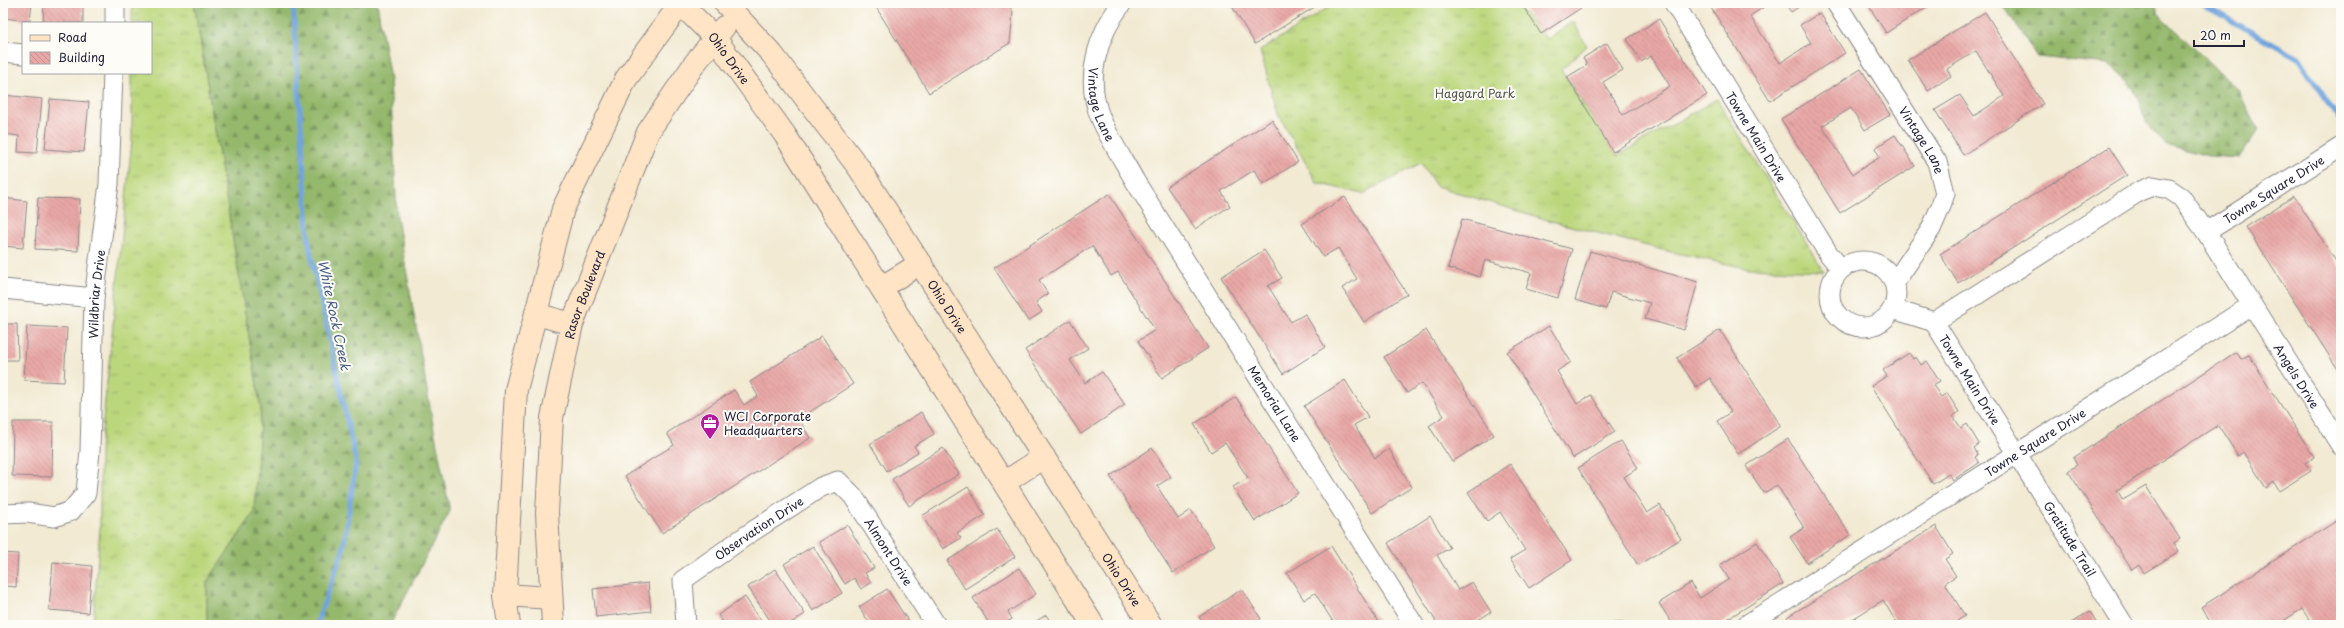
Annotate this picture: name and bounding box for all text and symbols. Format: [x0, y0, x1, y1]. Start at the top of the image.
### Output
legend [22, 22, 152, 74]
scale bar [2194, 22, 2244, 48]
text: 20 m [2200, 26, 2231, 44]
street label: Ohio Drive [704, 27, 754, 88]
text: Road [58, 28, 87, 46]
text: Building [58, 48, 105, 66]
street label: Vintage Lane [1084, 66, 1120, 145]
park label: Haggard Park [1435, 84, 1515, 102]
street label: Towne Main Drive [1722, 88, 1791, 185]
street label: Vintage Lane [1895, 103, 1949, 176]
street label: Towne Square Drive [2220, 151, 2328, 228]
street label: Rasor Boulevard [560, 247, 609, 341]
street label: Wildbriar Drive [84, 249, 109, 339]
water label: White Rock Creek [314, 258, 356, 373]
street label: Ohio Drive [924, 276, 971, 337]
street label: Towne Main Drive [1935, 331, 2005, 428]
street label: Angels Drive [2270, 340, 2324, 412]
street label: Memorial Lane [1244, 362, 1306, 445]
street label: Towne Square Drive [1981, 404, 2089, 481]
place label: WCI Corporate Headquarters [724, 407, 811, 439]
office icon: WCI Corporate Headquarters [699, 412, 721, 440]
street label: Observation Drive [711, 492, 807, 564]
street label: Gratitude Trail [2039, 498, 2100, 580]
street label: Almont Drive [860, 514, 917, 589]
street label: Ohio Drive [1098, 549, 1146, 610]

